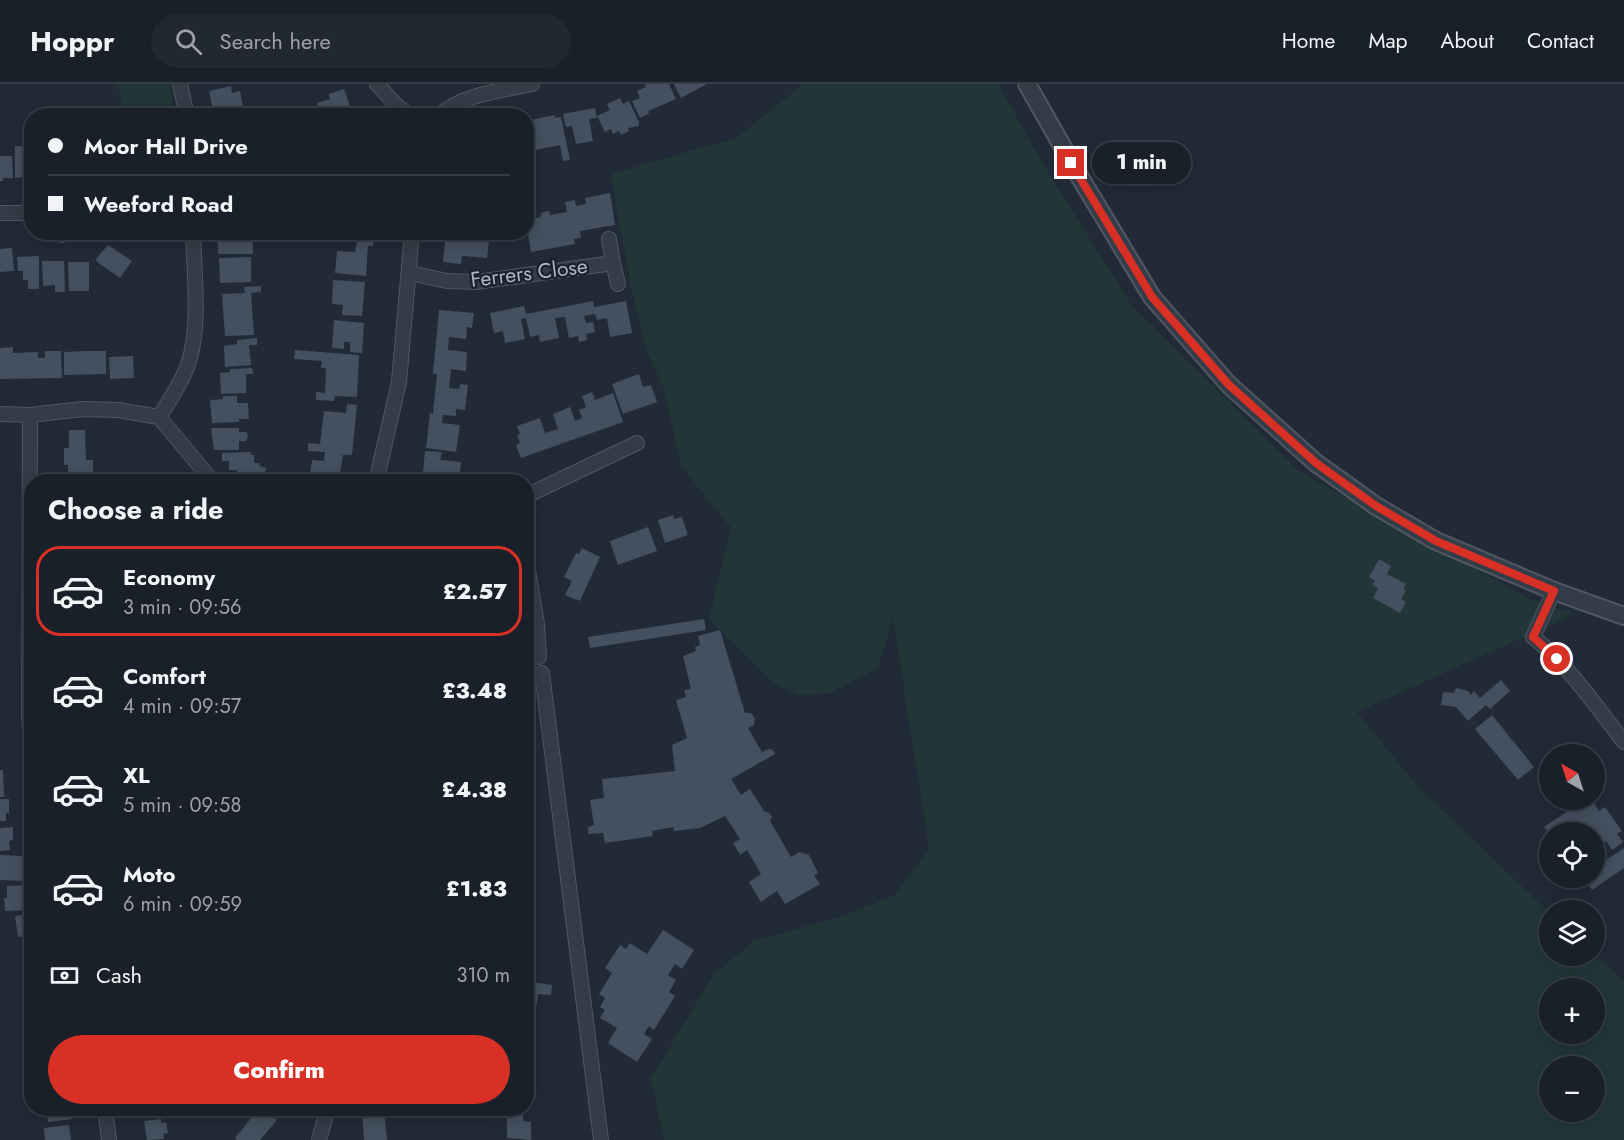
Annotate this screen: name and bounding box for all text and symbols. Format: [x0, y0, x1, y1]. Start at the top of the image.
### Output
search box [151, 14, 571, 68]
text: Hoppr [30, 21, 115, 62]
icon: search [172, 25, 205, 58]
text: Search here [220, 25, 331, 57]
text: Home [1282, 26, 1335, 56]
text: Map [1368, 26, 1408, 56]
text: About [1441, 26, 1494, 56]
text: Contact [1527, 26, 1594, 56]
text: Moor Hall Drive [84, 130, 248, 162]
callout: 1 min [1092, 142, 1191, 184]
text: 1 min [1116, 148, 1167, 177]
route end [1057, 149, 1084, 176]
text: Weeford Road [84, 188, 233, 220]
street label: Ferrers Close [469, 251, 589, 295]
text: Choose a ride [48, 490, 223, 529]
text: Economy [123, 561, 215, 593]
icon: car [51, 564, 105, 618]
text: £2.57 [443, 575, 507, 607]
text: 3 min · 09:56 [123, 593, 242, 622]
route start [1543, 645, 1570, 672]
text: Comfort [123, 660, 206, 692]
icon: car [51, 663, 105, 717]
text: £3.48 [442, 674, 507, 706]
text: 4 min · 09:57 [123, 692, 241, 721]
north arrow [1539, 744, 1605, 810]
map controls [1539, 744, 1605, 1122]
text: XL [123, 759, 150, 791]
icon: car [51, 762, 105, 816]
text: £4.38 [442, 773, 507, 805]
text: 5 min · 09:58 [123, 791, 241, 820]
button: locate [1539, 822, 1605, 888]
text: Moto [123, 858, 176, 890]
icon: car [51, 861, 105, 915]
text: £1.83 [446, 872, 507, 904]
text: 6 min · 09:59 [123, 890, 242, 919]
button: layers [1539, 900, 1605, 966]
icon: cash [48, 959, 81, 992]
text: Cash [96, 959, 142, 991]
text: 310 m [456, 961, 510, 990]
button: + [1539, 978, 1605, 1044]
button: Confirm [48, 1035, 510, 1104]
button: − [1539, 1056, 1605, 1122]

